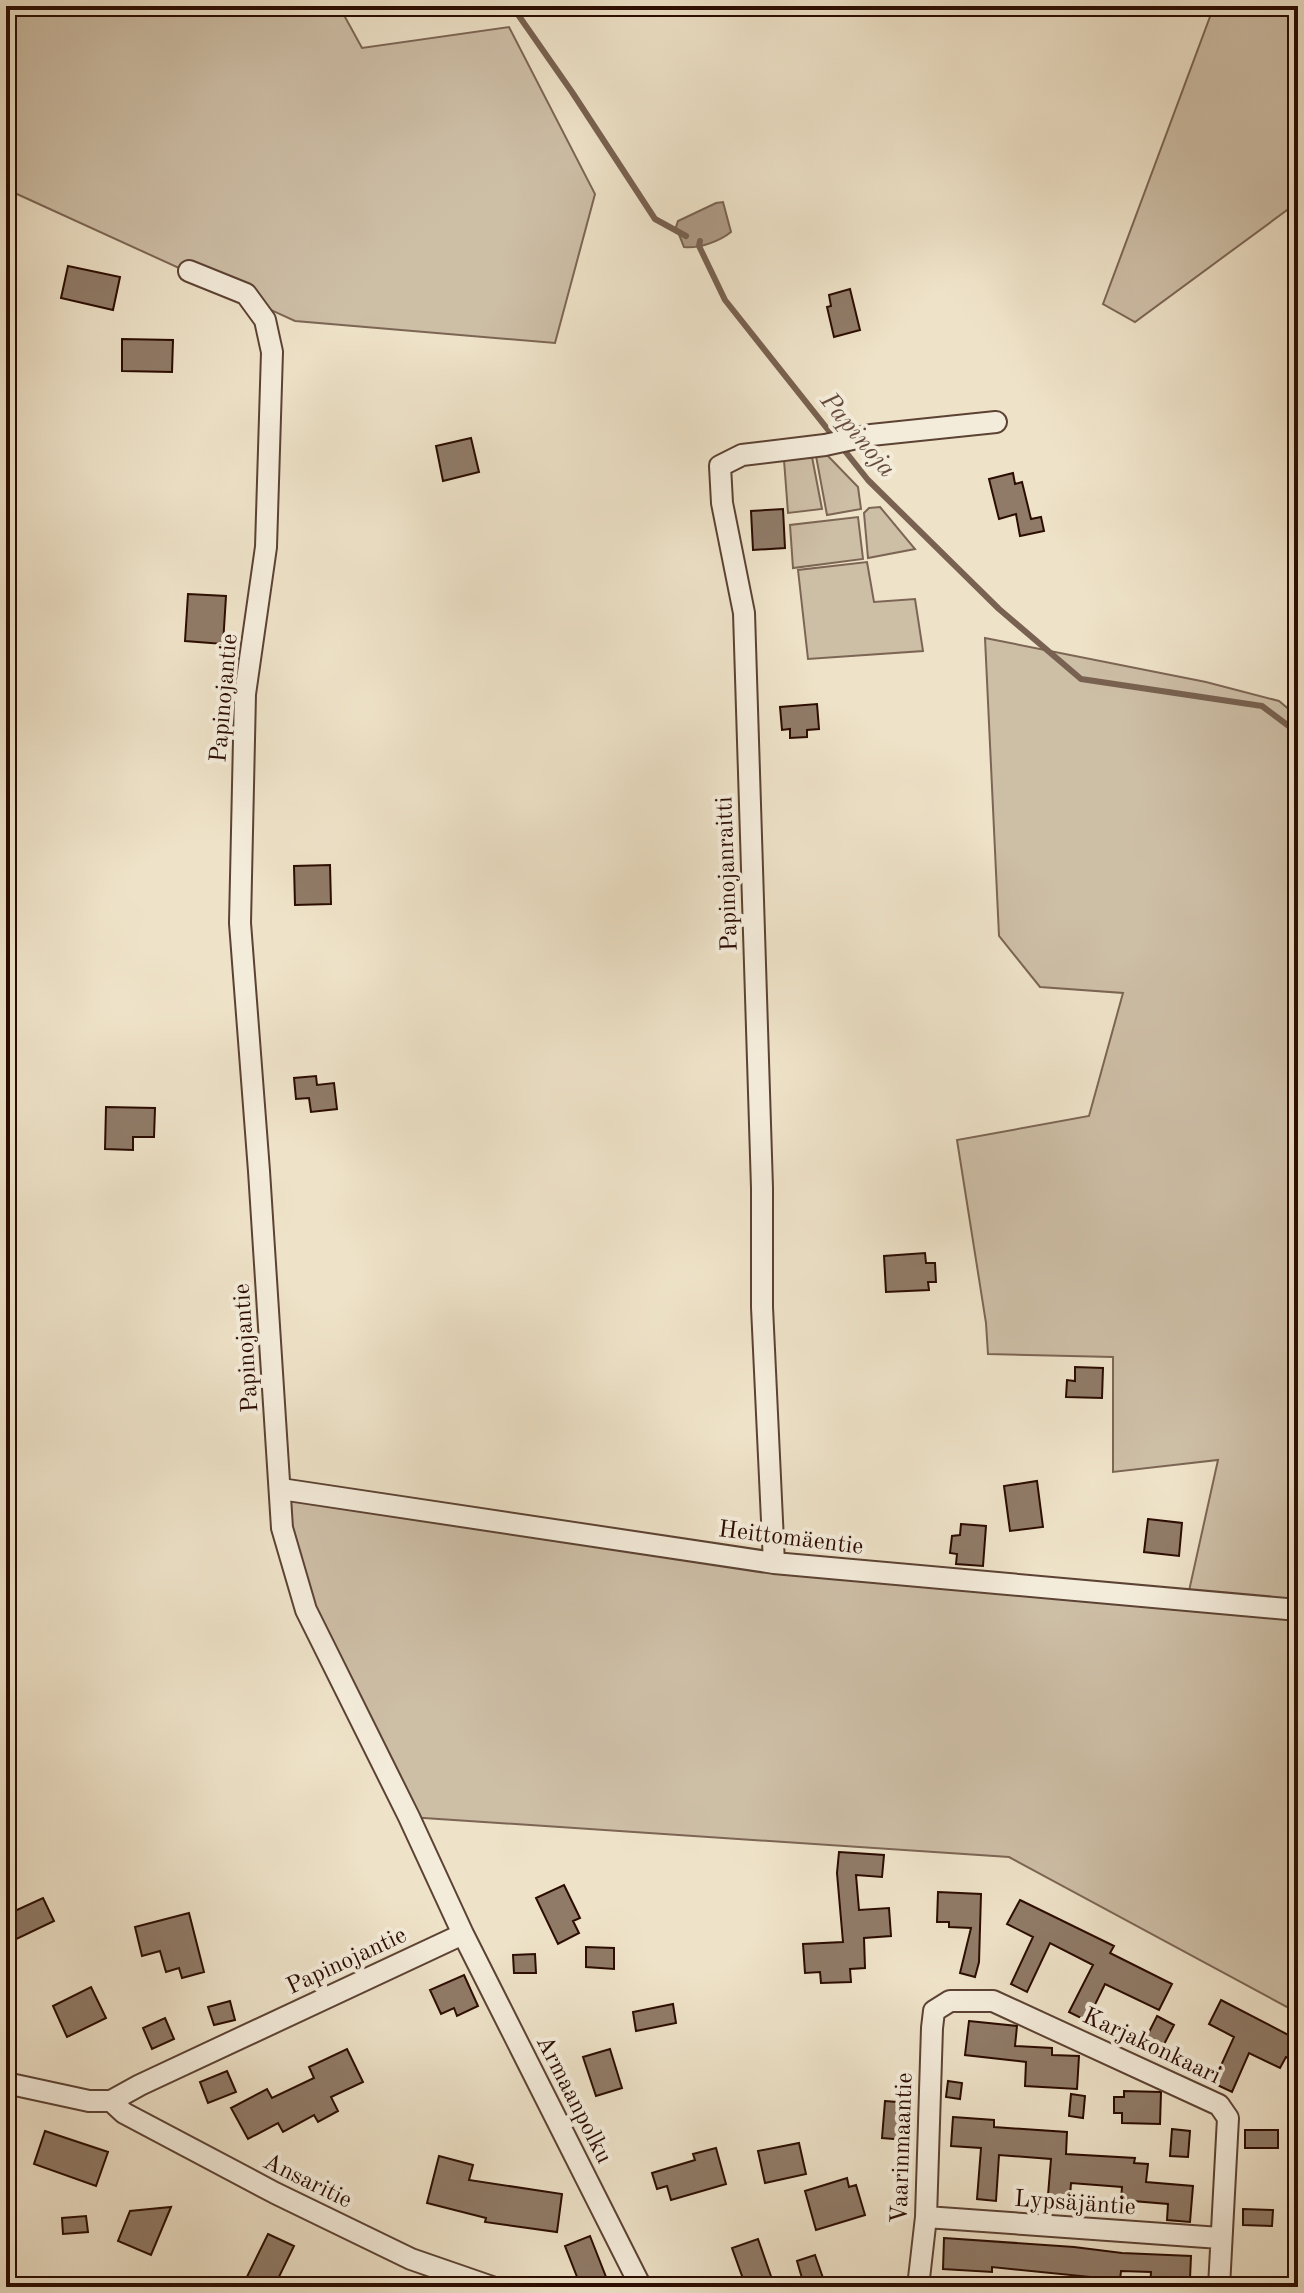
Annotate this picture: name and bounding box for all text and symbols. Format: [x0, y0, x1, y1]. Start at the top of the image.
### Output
water label: Papinoja [814, 387, 900, 483]
street label: Papinojantie [207, 633, 243, 764]
street label: Papinojanraitti [713, 796, 743, 952]
street label: Papinojantie [231, 1283, 263, 1413]
street label: Heittomäentie [717, 1518, 865, 1560]
street label: Papinojantie [283, 1924, 411, 2000]
street label: Karjakonkaari [1078, 2004, 1224, 2089]
street label: Armaanpolku [531, 2032, 616, 2168]
street label: Vaarinmaantie [888, 2072, 918, 2224]
street label: Ansaritie [259, 2150, 355, 2214]
street label: Lypsäjäntie [1013, 2188, 1137, 2220]

